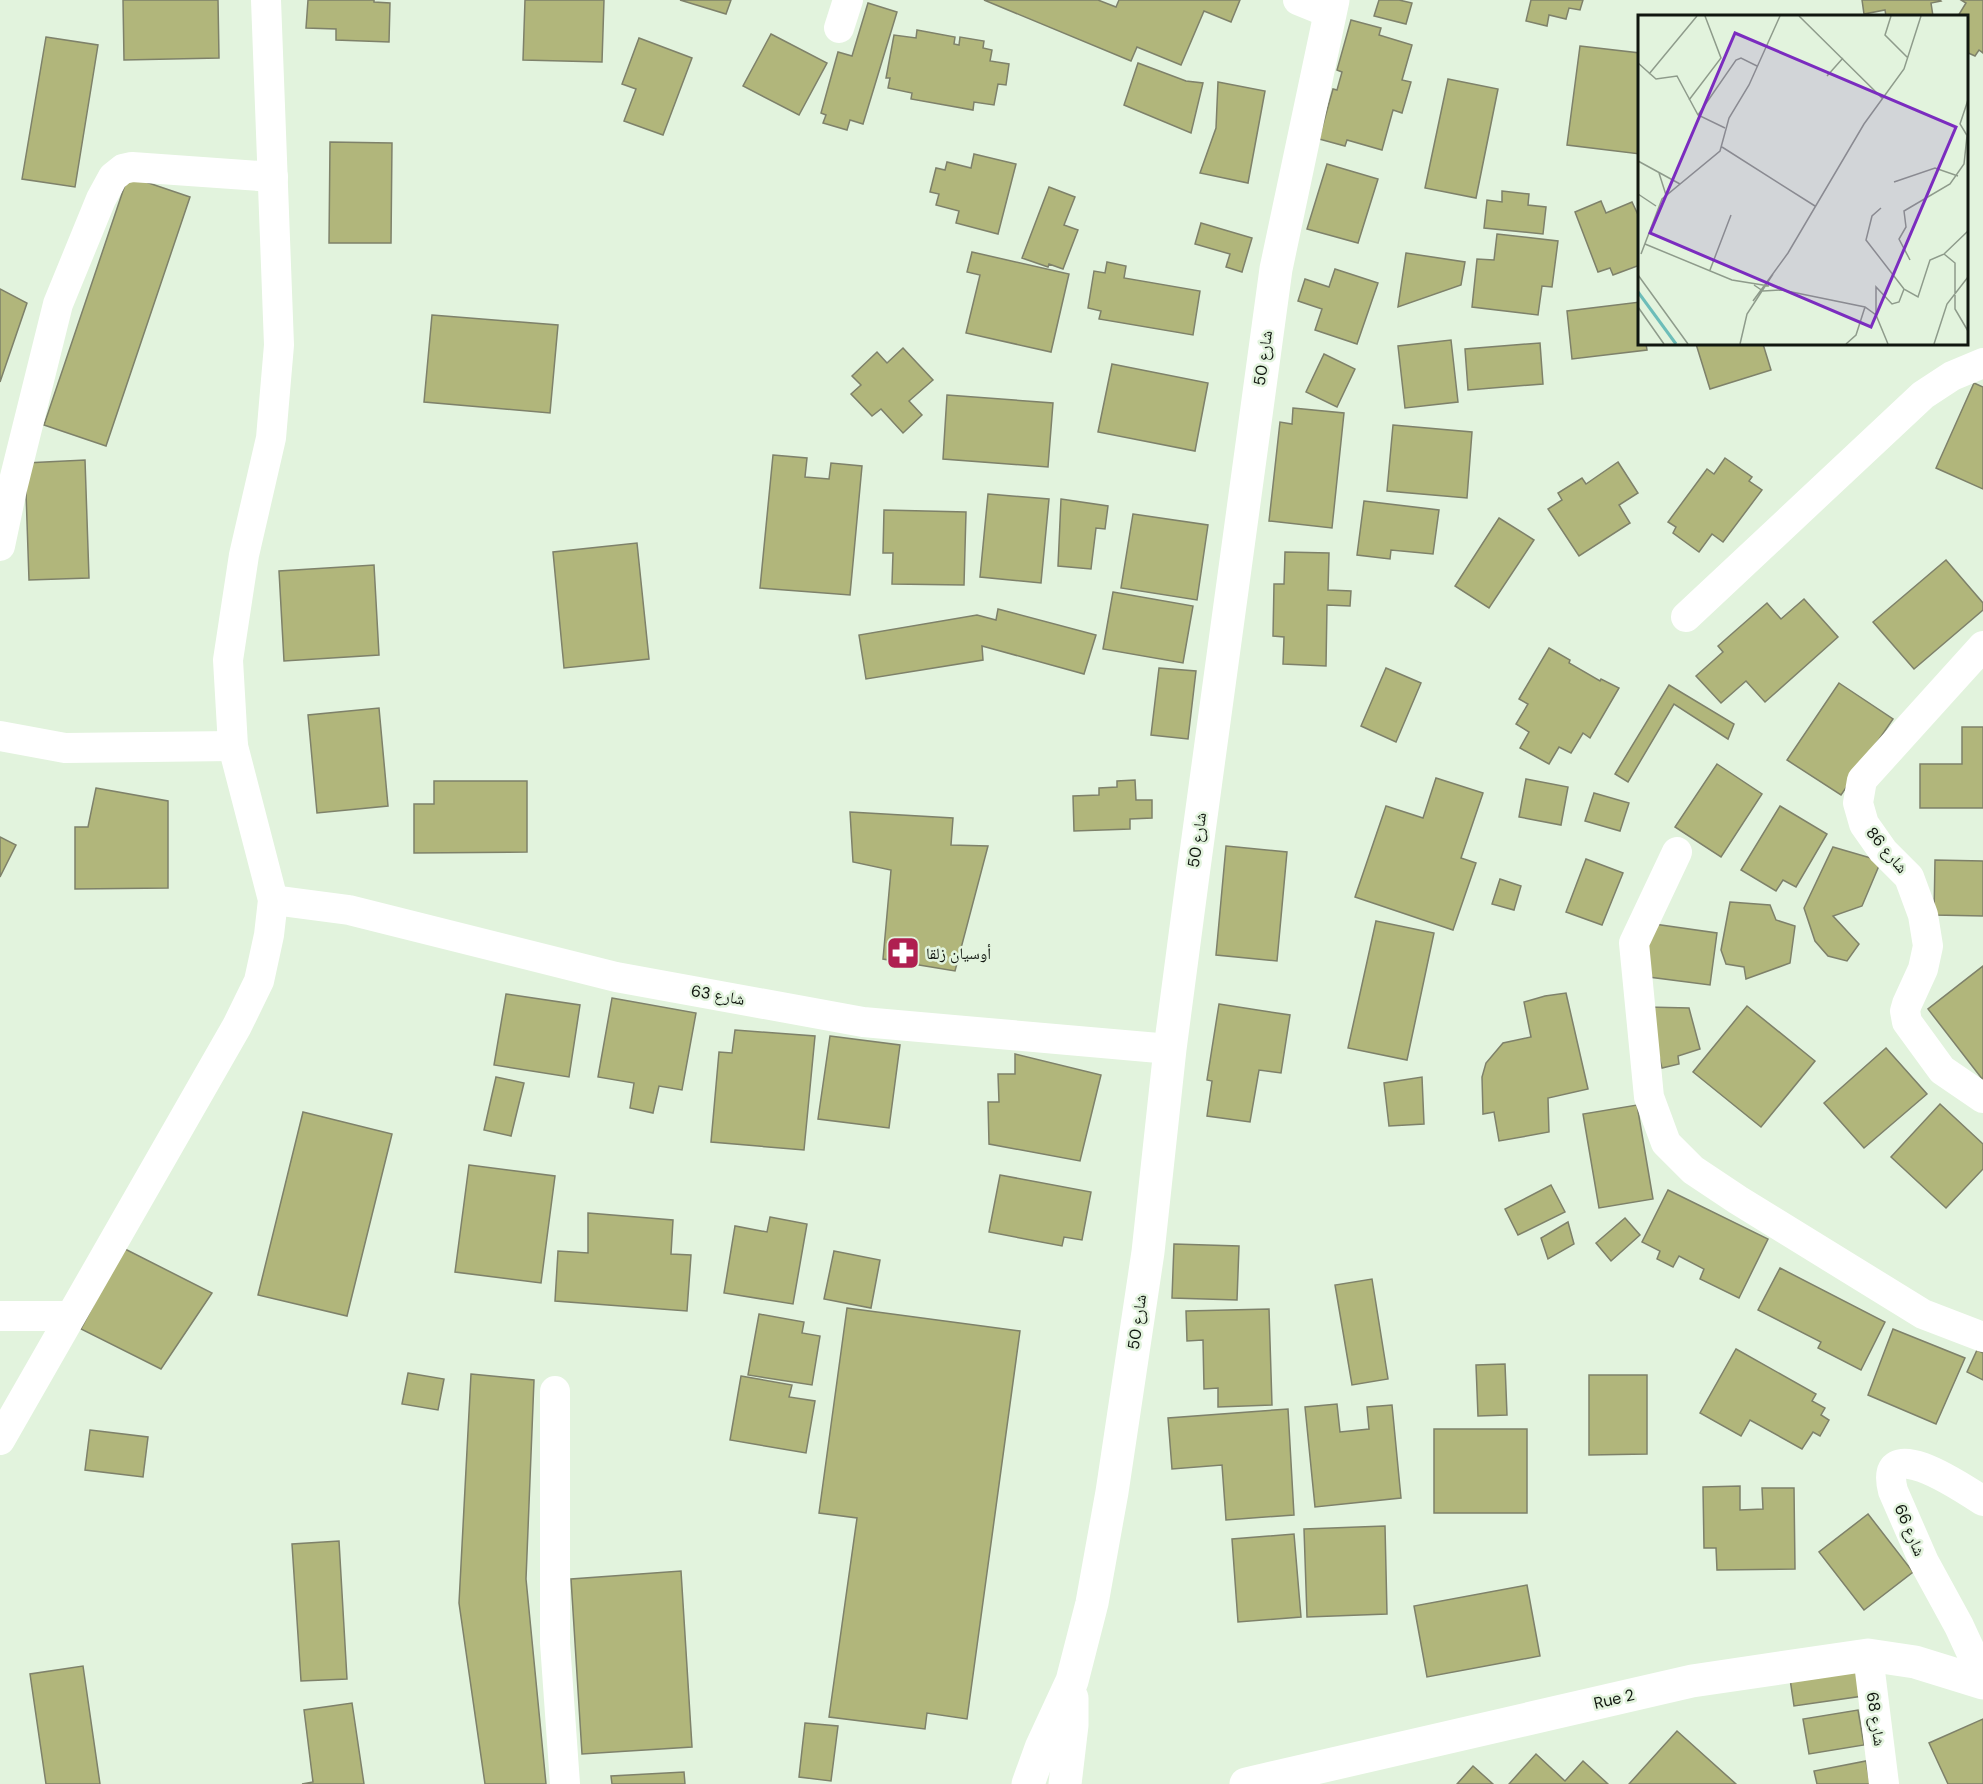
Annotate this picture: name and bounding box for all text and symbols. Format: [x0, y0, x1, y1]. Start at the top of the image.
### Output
inset map [1638, 15, 1968, 345]
street label: شارع 50 [1249, 329, 1277, 387]
street label: شارع 50 [1183, 811, 1211, 869]
street label: شارع 86 [1861, 822, 1913, 878]
pharmacy icon: أوسيان زلقا [885, 935, 921, 971]
place label: أوسيان زلقا [926, 943, 991, 964]
street label: شارع 63 [689, 980, 747, 1010]
street label: شارع 50 [1123, 1293, 1151, 1351]
street label: شارع 66 [1890, 1501, 1930, 1559]
street label: Rue 2 [1592, 1684, 1636, 1714]
street label: شارع 68 [1862, 1691, 1890, 1747]

